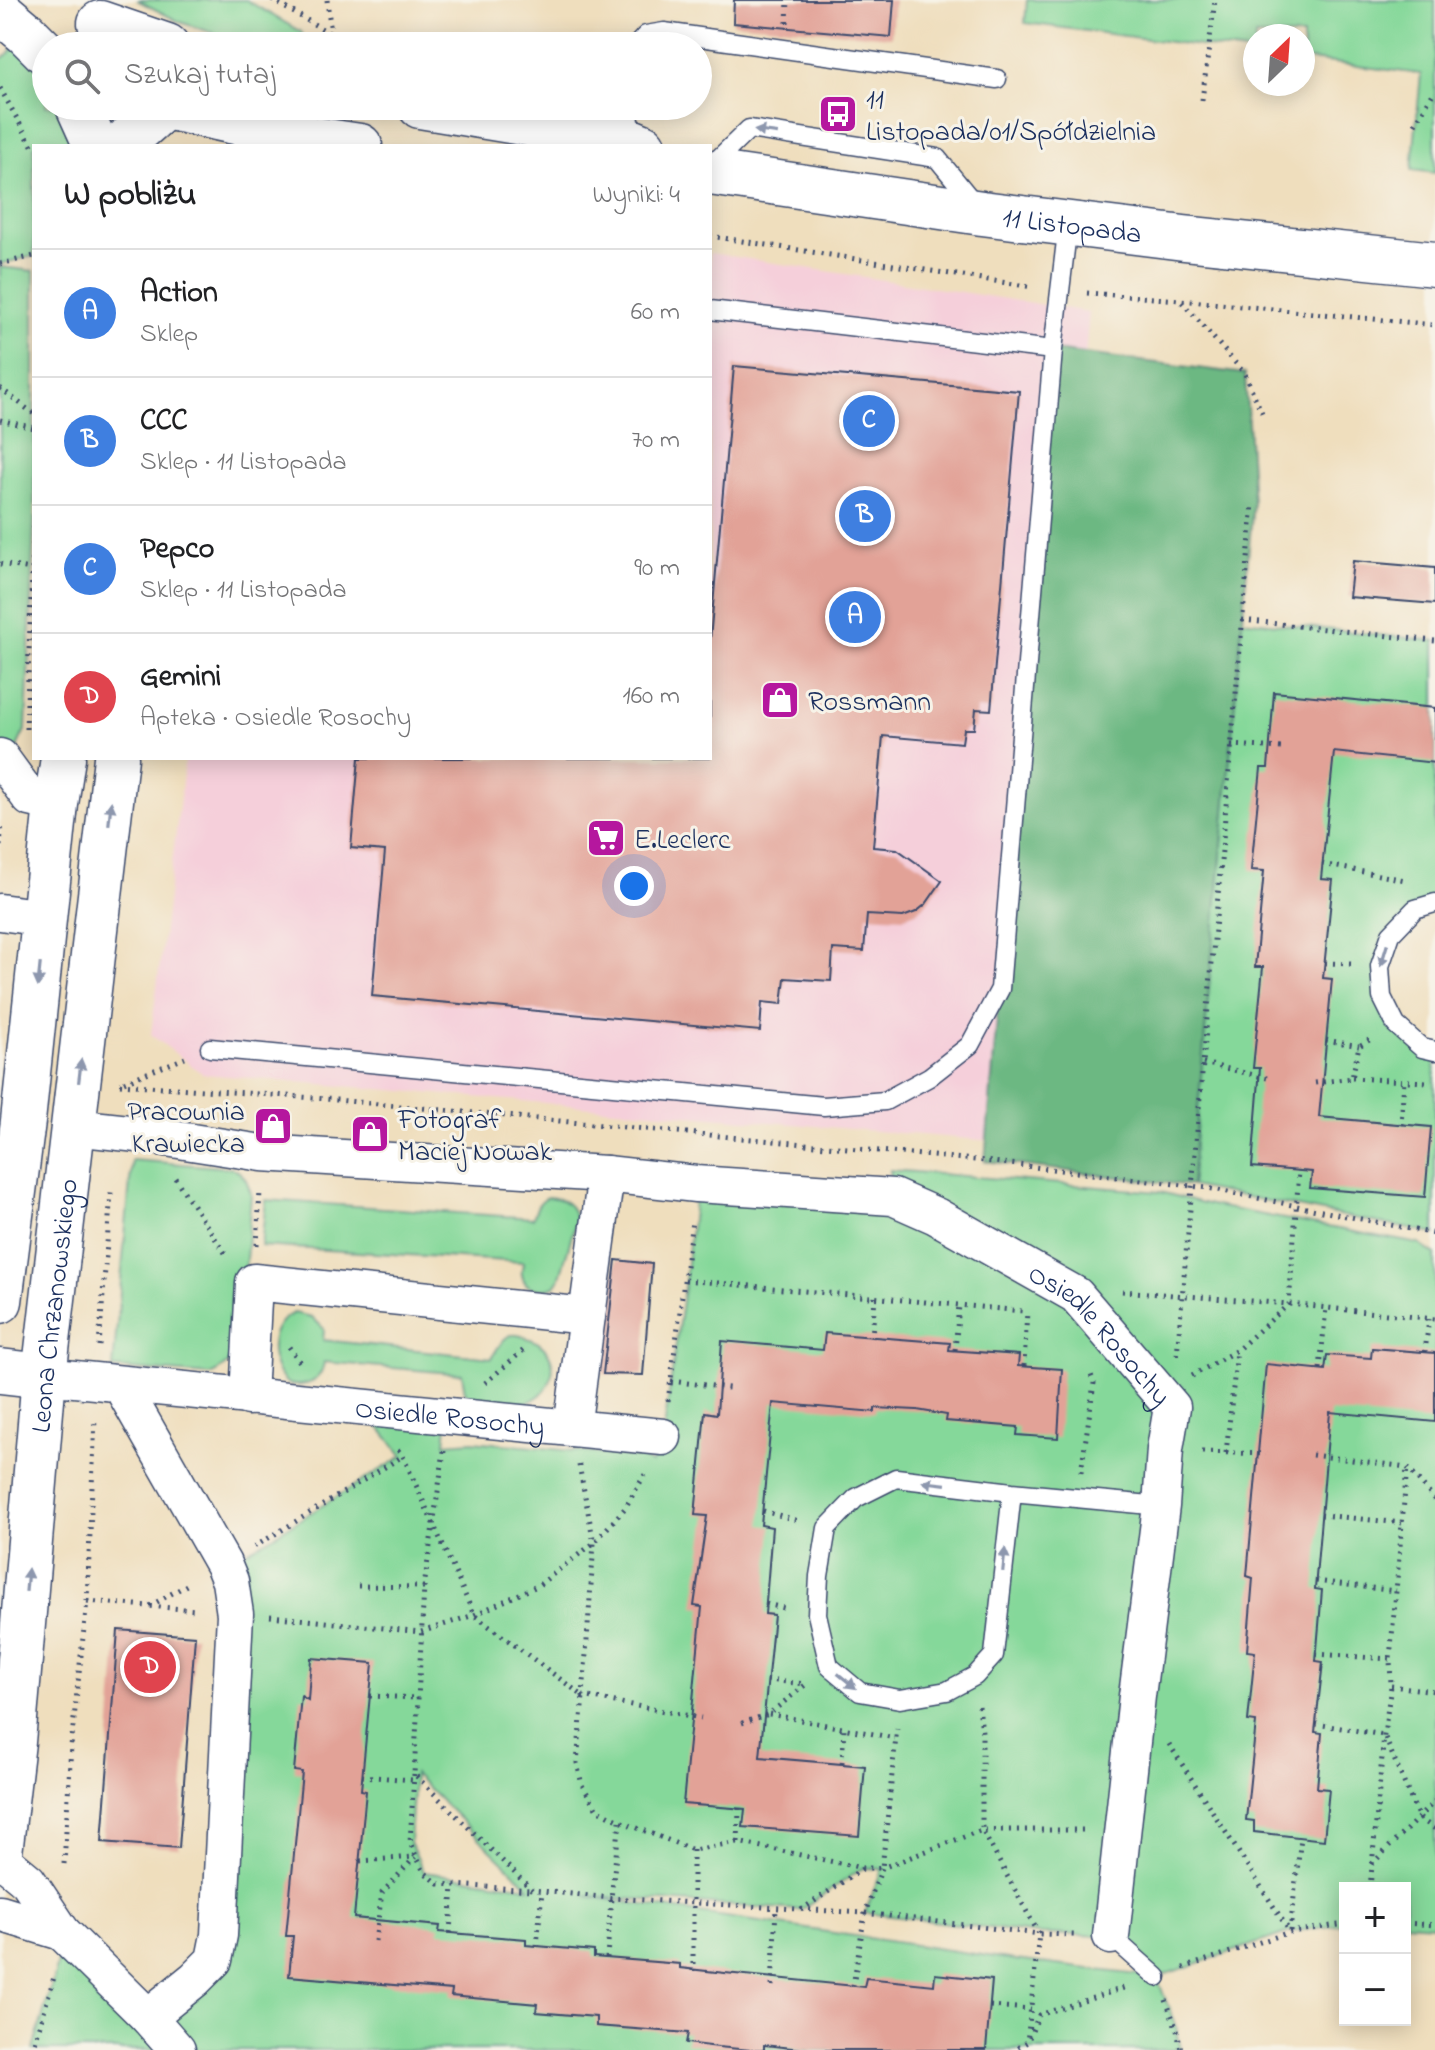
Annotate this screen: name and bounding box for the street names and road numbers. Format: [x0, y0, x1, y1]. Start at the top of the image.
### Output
street label: 11 Listopada [1000, 199, 1144, 257]
street label: Leona Chrzanowskiego [22, 1177, 91, 1435]
street label: Osiedle Rosochy [1019, 1255, 1179, 1416]
street label: Osiedle Rosochy [353, 1390, 546, 1449]

